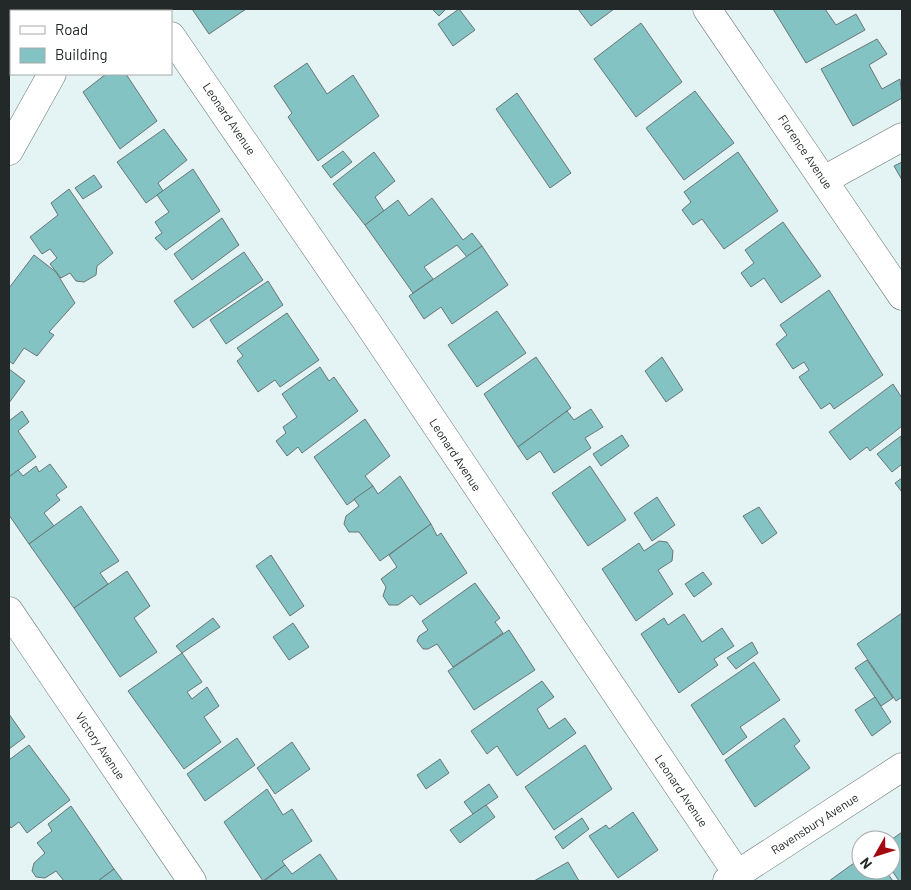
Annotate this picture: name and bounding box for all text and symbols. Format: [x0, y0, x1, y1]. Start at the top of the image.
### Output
legend [10, 10, 172, 75]
text: Road [55, 20, 88, 38]
text: Building [55, 45, 108, 63]
street label: Leonard Avenue [201, 80, 259, 157]
street label: Florence Avenue [776, 112, 836, 191]
street label: Leonard Avenue [427, 416, 485, 493]
street label: Victory Avenue [73, 709, 128, 782]
street label: Leonard Avenue [653, 752, 711, 829]
street label: Ravensbury Avenue [768, 790, 861, 857]
north arrow [851, 830, 901, 880]
text: N [856, 855, 875, 872]

